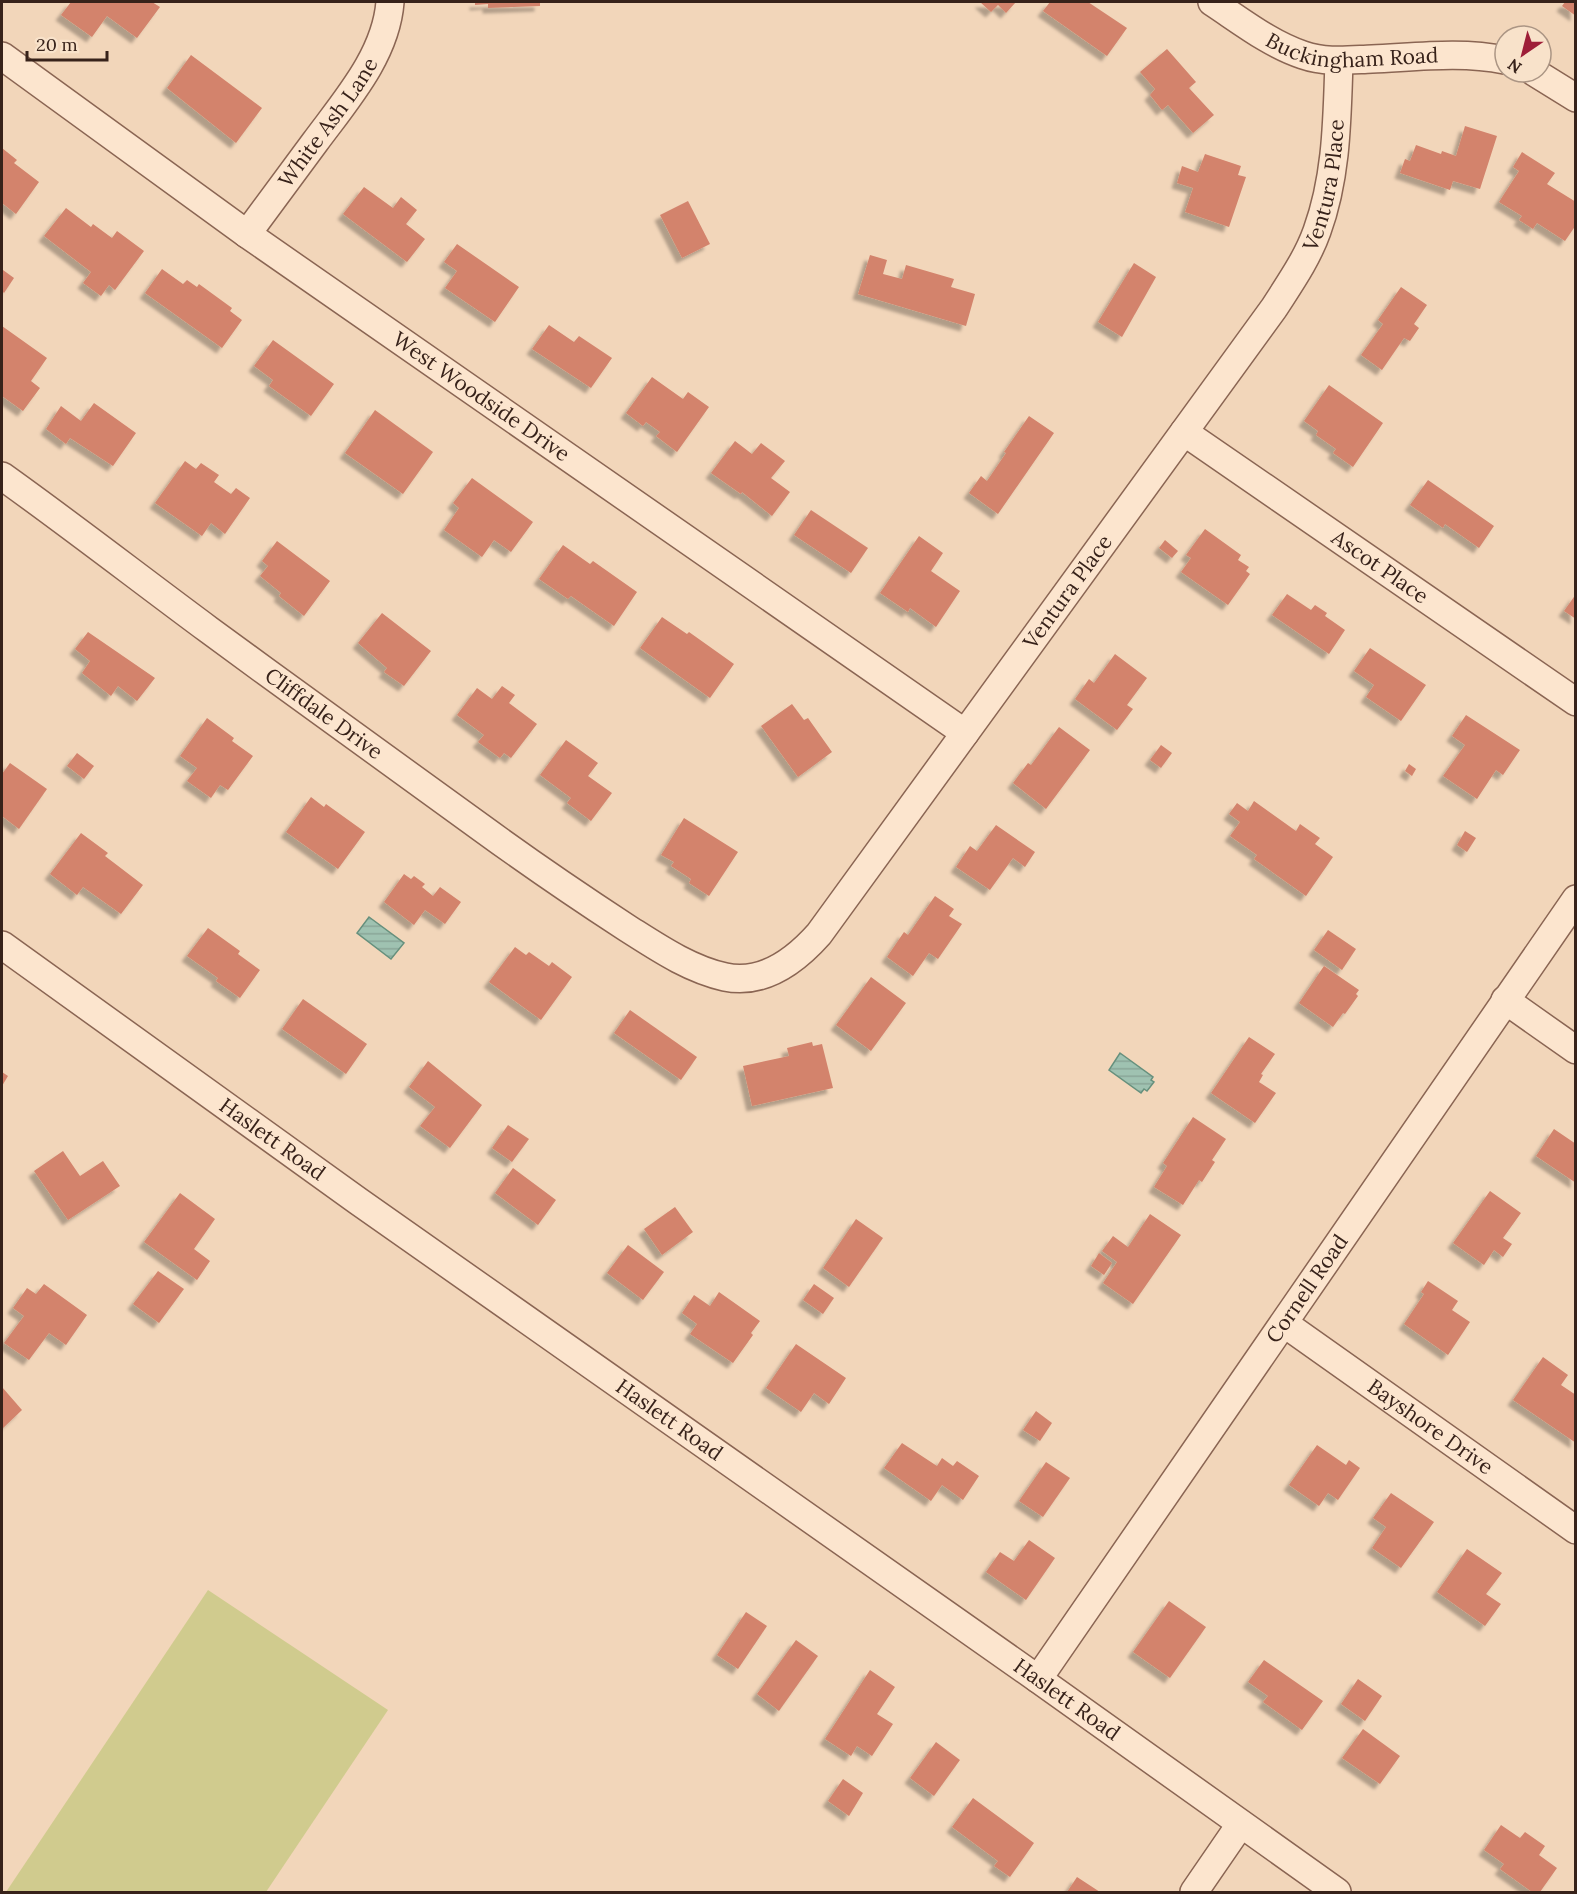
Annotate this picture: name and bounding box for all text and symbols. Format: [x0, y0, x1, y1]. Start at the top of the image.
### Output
scale bar [27, 24, 106, 62]
north arrow [1493, 24, 1553, 84]
street label: Buckingham Road [1261, 26, 1439, 73]
text: 20 m [36, 33, 78, 56]
street label: White Ash Lane [272, 53, 384, 193]
text: N [1504, 55, 1525, 78]
street label: Ventura Place [1296, 118, 1350, 256]
street label: West Woodside Drive [388, 325, 575, 467]
street label: Ascot Place [1326, 523, 1434, 609]
street label: Ventura Place [1016, 529, 1118, 655]
street label: Cliffdale Drive [260, 661, 388, 765]
street label: Haslett Road [214, 1092, 331, 1186]
street label: Cornell Road [1260, 1229, 1354, 1348]
street label: Haslett Road [611, 1373, 728, 1466]
street label: Bayshore Drive [1362, 1373, 1499, 1480]
street label: Haslett Road [1008, 1652, 1126, 1746]

